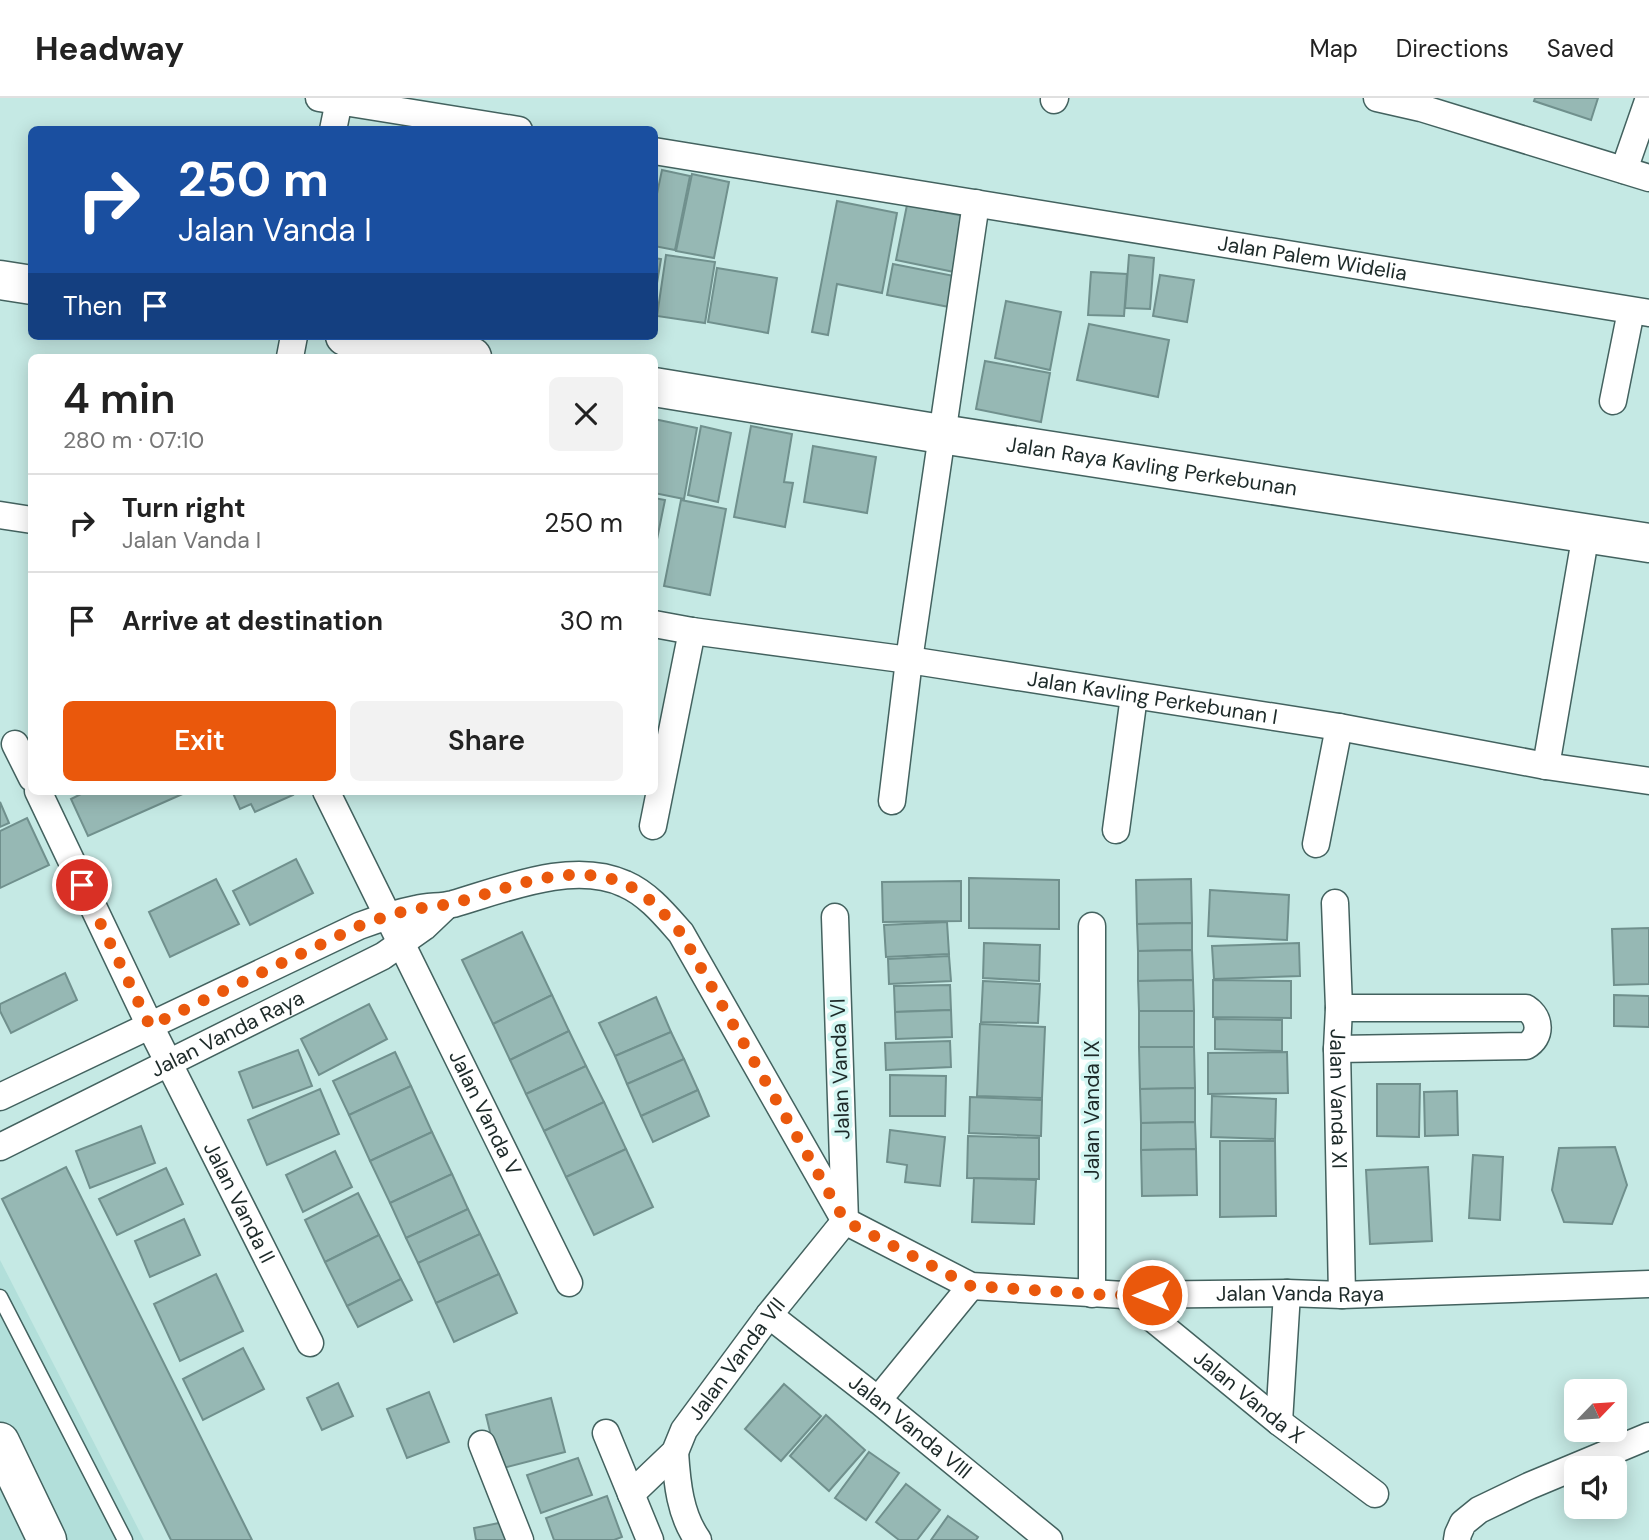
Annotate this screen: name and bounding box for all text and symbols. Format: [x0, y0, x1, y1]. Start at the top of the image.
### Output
text: Headway [35, 27, 184, 70]
text: Map [1310, 33, 1358, 64]
text: Directions [1396, 33, 1509, 64]
text: Saved [1547, 33, 1614, 64]
text: 250 m [178, 147, 329, 211]
icon: right [63, 154, 154, 245]
text: Jalan Vanda I [178, 209, 372, 251]
street label: Jalan Palem Widelia [1216, 229, 1409, 287]
icon: arrive [136, 287, 174, 325]
text: Then [63, 289, 122, 323]
text: 4 min [63, 371, 175, 426]
button: close [549, 377, 623, 451]
text: 280 m · 07:10 [63, 425, 204, 455]
street label: Jalan Raya Kavling Perkebunan [1004, 430, 1299, 503]
text: Turn right [122, 491, 246, 525]
icon: right [63, 504, 101, 542]
text: 250 m [544, 506, 623, 540]
text: Jalan Vanda I [122, 525, 261, 555]
icon: arrive [63, 602, 101, 640]
text: Arrive at destination [122, 604, 383, 638]
text: 30 m [560, 604, 623, 638]
street label: Jalan Kavling Perkebunan I [1025, 665, 1280, 731]
button: Exit [63, 701, 336, 781]
button: Share [350, 701, 623, 781]
pin [52, 855, 112, 915]
icon: arrive [63, 866, 101, 904]
street label: Jalan Vanda Raya [146, 984, 309, 1084]
street label: Jalan Vanda VI [824, 998, 856, 1140]
street label: Jalan Vanda XI [1323, 1028, 1353, 1169]
street label: Jalan Vanda IX [1078, 1040, 1106, 1180]
street label: Jalan Vanda V [442, 1046, 528, 1180]
street label: Jalan Vanda II [197, 1137, 281, 1268]
position arrow [1115, 1258, 1189, 1332]
street label: Jalan Vanda Raya [1216, 1279, 1384, 1309]
street label: Jalan Vanda VII [682, 1292, 792, 1426]
street label: Jalan Vanda X [1187, 1343, 1310, 1450]
street label: Jalan Vanda VIII [843, 1368, 978, 1485]
north arrow [1564, 1379, 1628, 1442]
map controls [1564, 1379, 1627, 1519]
button: sound [1564, 1456, 1627, 1519]

